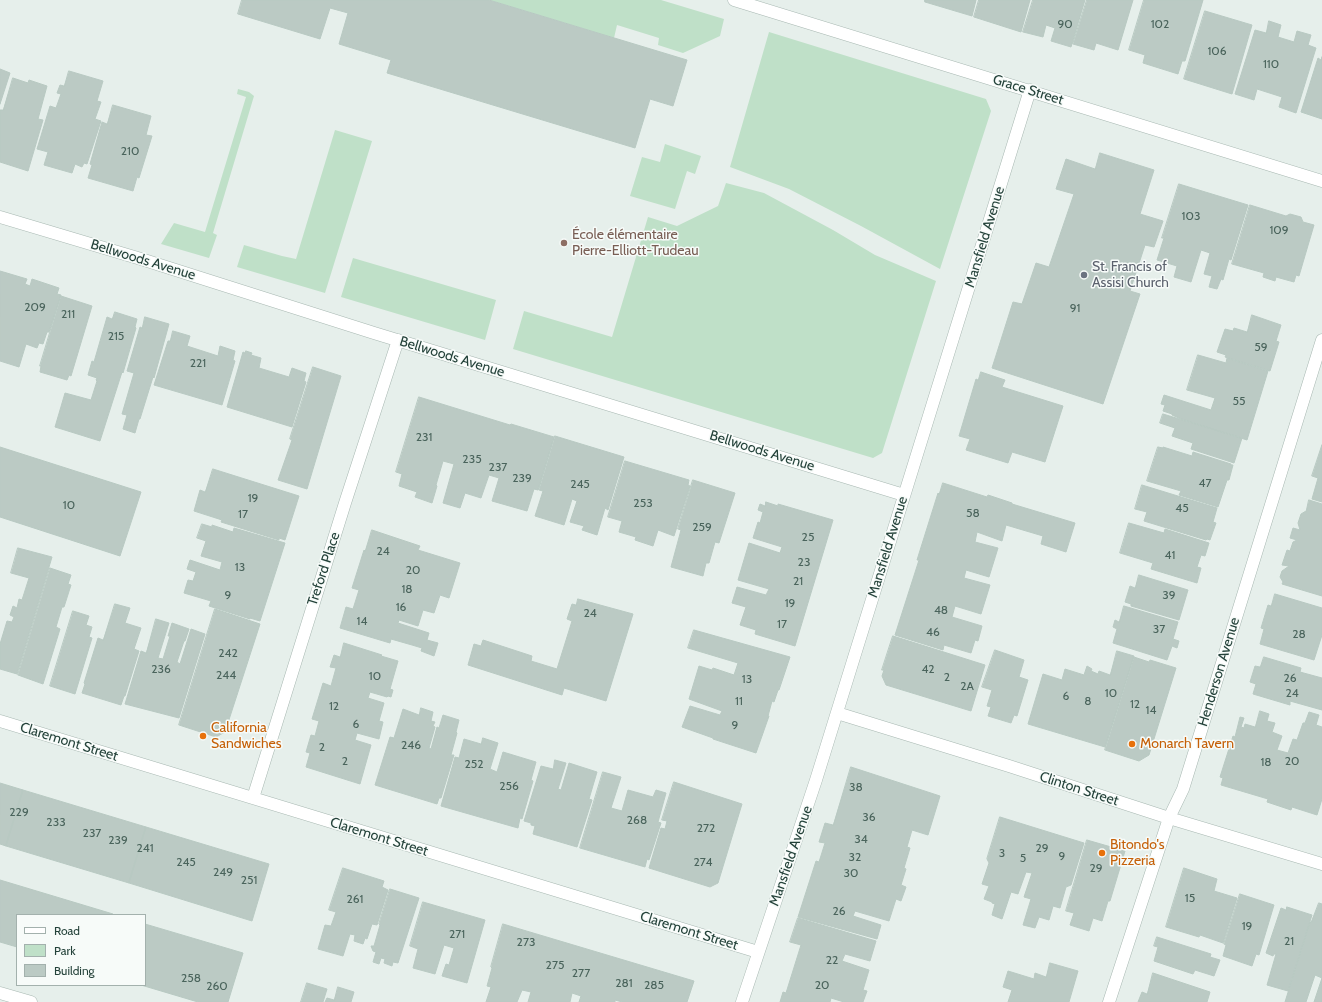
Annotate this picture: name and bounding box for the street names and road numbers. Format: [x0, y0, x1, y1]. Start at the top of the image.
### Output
street label: Grace Street [991, 71, 1065, 109]
street label: Mansfield Avenue [962, 184, 1008, 290]
street label: Bellwoods Avenue [89, 236, 197, 284]
street label: Bellwoods Avenue [398, 333, 506, 381]
street label: Bellwoods Avenue [708, 427, 816, 475]
street label: Mansfield Avenue [865, 494, 911, 600]
street label: Treford Place [304, 530, 344, 608]
street label: Henderson Avenue [1194, 616, 1244, 728]
street label: Claremont Street [18, 719, 120, 765]
street label: Clinton Street [1037, 768, 1121, 810]
street label: Mansfield Avenue [766, 804, 816, 908]
street label: Claremont Street [328, 814, 430, 860]
street label: Claremont Street [638, 908, 740, 954]

